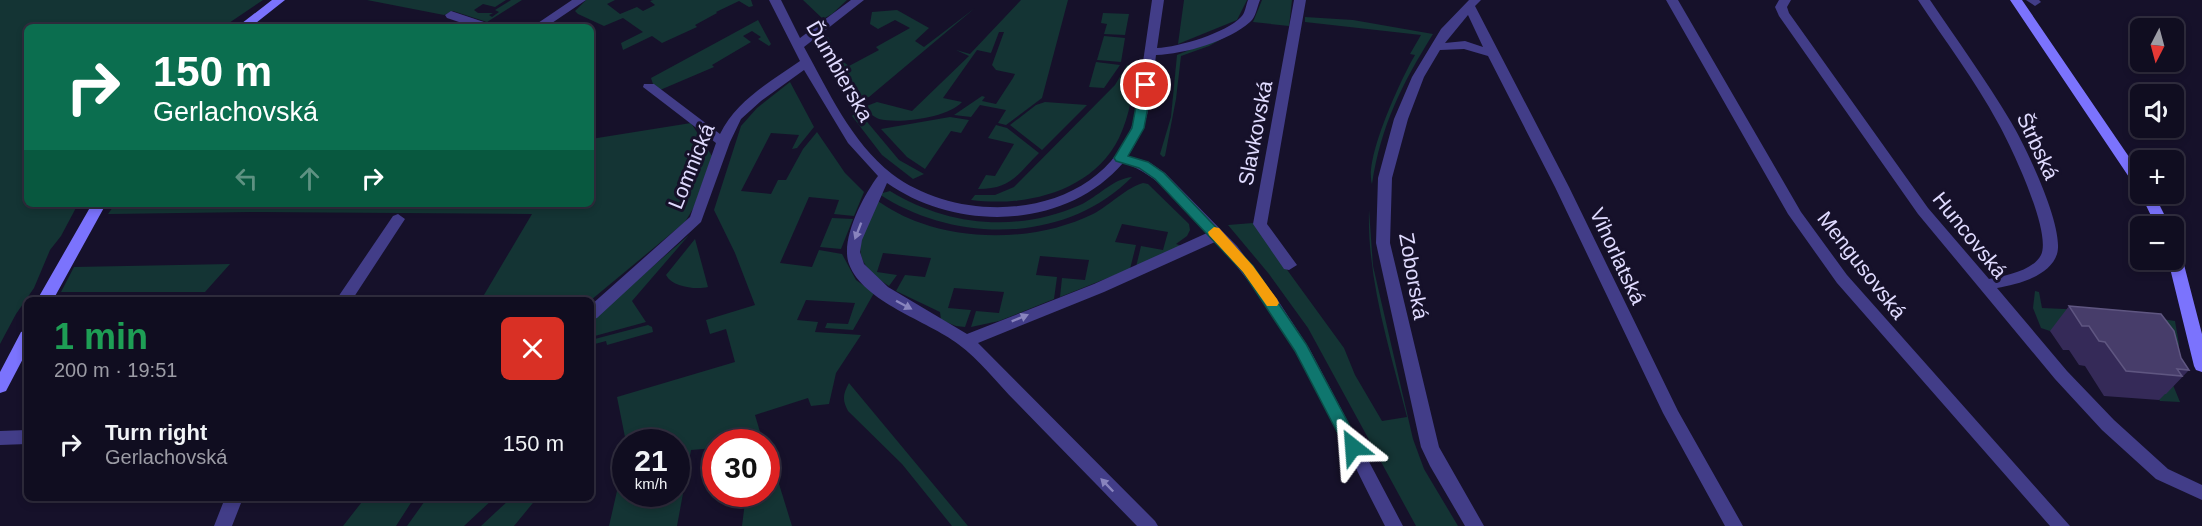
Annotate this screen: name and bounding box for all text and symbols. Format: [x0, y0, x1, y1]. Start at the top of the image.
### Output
street label: Ďumbierska [802, 17, 878, 126]
north arrow [2130, 18, 2184, 72]
map controls [2130, 18, 2184, 270]
icon: right [54, 48, 132, 126]
text: 150 m [153, 48, 272, 95]
pin [1120, 59, 1171, 110]
icon: arrive [1129, 68, 1162, 101]
street label: Slavkovská [1234, 78, 1276, 187]
button: sound [2130, 84, 2184, 138]
text: Gerlachovská [153, 97, 318, 127]
street label: Štrbská [2013, 109, 2064, 183]
street label: Lomnická [664, 120, 719, 212]
button: + [2130, 150, 2184, 204]
icon: left [230, 162, 263, 195]
icon: ahead [293, 162, 326, 195]
icon: right [356, 162, 389, 195]
street label: Huncovská [1928, 187, 2012, 283]
street label: Vihorlatská [1586, 204, 1650, 308]
street label: Mengusovská [1813, 207, 1911, 323]
button: − [2130, 216, 2184, 270]
one-way arrow [853, 222, 862, 240]
street label: Zoborská [1395, 231, 1433, 321]
one-way arrow [896, 300, 913, 310]
one-way arrow [1011, 313, 1029, 323]
text: 1 min [54, 316, 148, 357]
button: close [501, 317, 564, 380]
text: 200 m · 19:51 [54, 359, 177, 381]
position arrow [1321, 415, 1385, 479]
text: Turn right [105, 420, 207, 445]
icon: right [54, 428, 87, 461]
speed limit sign: 30 [702, 429, 780, 507]
text: 150 m [503, 431, 564, 456]
text: 21 [634, 444, 668, 477]
text: Gerlachovská [105, 446, 227, 468]
text: km/h [635, 475, 667, 492]
one-way arrow [1100, 479, 1114, 493]

